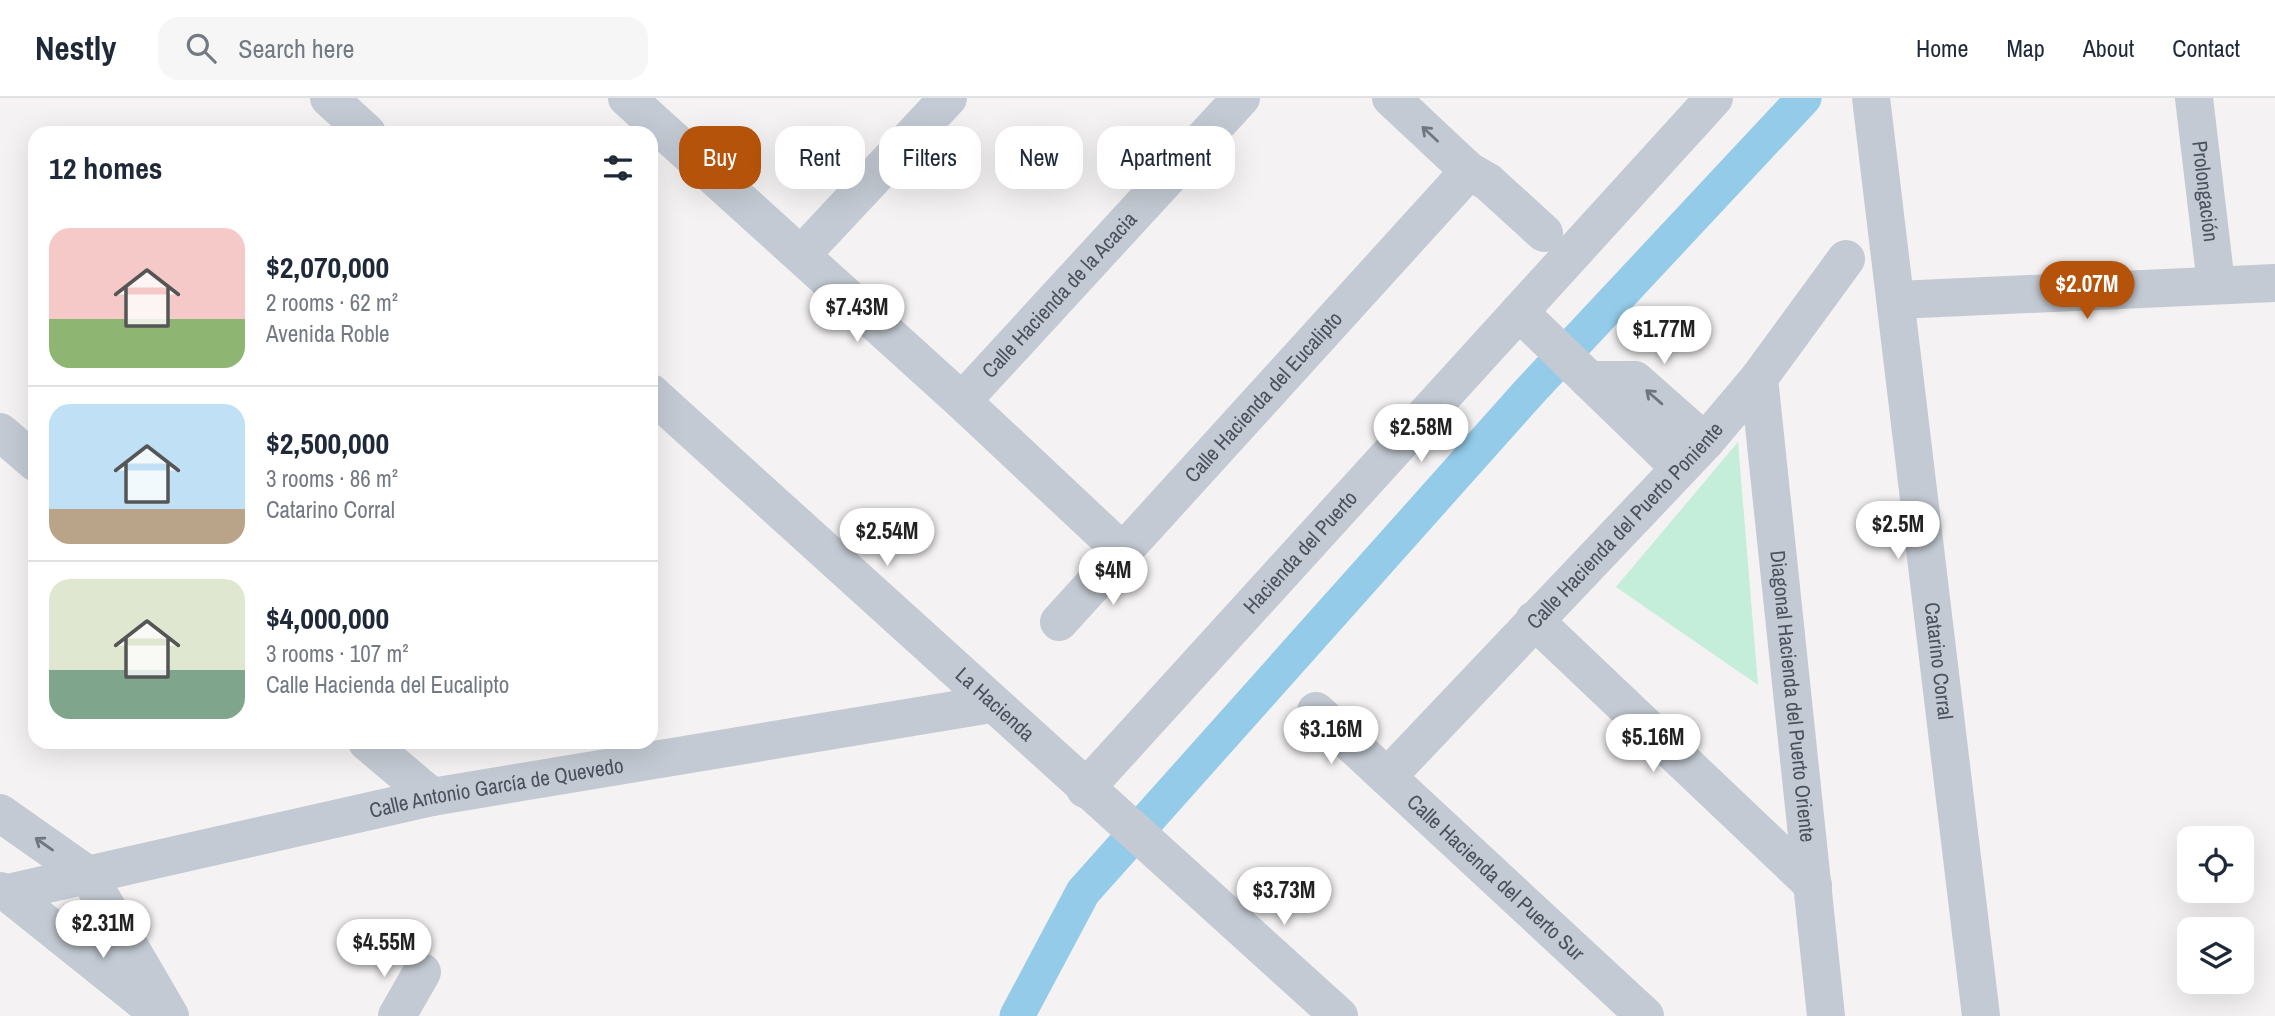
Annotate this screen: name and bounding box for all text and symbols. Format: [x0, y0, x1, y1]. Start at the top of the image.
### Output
search box [158, 17, 648, 80]
text: Nestly [35, 26, 116, 70]
icon: search [182, 29, 220, 67]
text: Search here [238, 31, 354, 66]
text: Home [1916, 32, 1968, 64]
text: Map [2006, 32, 2045, 64]
text: About [2083, 32, 2134, 64]
text: Contact [2172, 32, 2240, 64]
chip: Buy [679, 126, 761, 189]
chip: Rent [775, 126, 865, 189]
chip: Filters [879, 126, 981, 189]
chip: New [995, 126, 1083, 189]
chip: Apartment [1097, 126, 1235, 189]
one-way arrow [1422, 126, 1439, 143]
street label: Prolongación [2185, 139, 2226, 243]
text: 12 homes [49, 148, 163, 188]
icon: filters [599, 149, 637, 187]
street label: Calle Hacienda de la Acacia [975, 205, 1143, 384]
text: $2,070,000 [266, 247, 389, 287]
icon: home [105, 256, 189, 340]
pin: $2.07M [2030, 262, 2144, 321]
text: $2.07M [2056, 268, 2118, 299]
pin: $7.43M [800, 285, 914, 344]
text: 2 rooms · 62 m² [266, 287, 398, 318]
text: $7.43M [826, 291, 888, 322]
street label: Calle Hacienda del Eucalipto [1178, 305, 1349, 489]
pin: $1.77M [1607, 306, 1721, 366]
text: $1.77M [1633, 313, 1695, 344]
text: Avenida Roble [266, 318, 389, 349]
one-way arrow [1646, 388, 1663, 405]
pin: $2.58M [1364, 404, 1478, 464]
text: $2.58M [1390, 411, 1452, 442]
street label: Calle Hacienda del Puerto Poniente [1520, 416, 1730, 635]
text: $2,500,000 [266, 423, 389, 463]
icon: home [105, 432, 189, 516]
text: 3 rooms · 86 m² [266, 463, 398, 494]
street label: Hacienda del Puerto [1236, 484, 1364, 620]
text: Catarino Corral [266, 494, 395, 525]
pin: $2.5M [1849, 502, 1947, 561]
pin: $2.54M [830, 508, 944, 568]
text: $2.5M [1872, 508, 1924, 539]
text: $2.54M [856, 515, 918, 546]
pin: $4M [1079, 547, 1147, 607]
street label: Diagonal Hacienda del Puerto Oriente [1763, 549, 1823, 843]
text: $4M [1095, 554, 1131, 585]
text: $4,000,000 [266, 598, 389, 638]
street label: Catarino Corral [1918, 601, 1960, 721]
icon: home [105, 607, 189, 691]
text: 3 rooms · 107 m² [266, 638, 409, 669]
street label: La Hacienda [949, 661, 1042, 748]
text: Calle Hacienda del Eucalipto [266, 669, 509, 700]
pin: $3.16M [1274, 706, 1388, 766]
text: $3.16M [1300, 713, 1362, 744]
pin: $5.16M [1596, 714, 1710, 774]
text: $5.16M [1622, 721, 1684, 752]
street label: Calle Antonio García de Quevedo [366, 750, 626, 825]
street label: Calle Hacienda del Puerto Sur [1401, 787, 1591, 967]
map controls [2177, 826, 2254, 994]
button: locate [2177, 826, 2254, 903]
one-way arrow [35, 837, 54, 851]
pin: $3.73M [1227, 868, 1341, 927]
text: $3.73M [1253, 874, 1315, 905]
pin: $2.31M [46, 900, 160, 960]
text: $2.31M [72, 907, 134, 938]
button: layers [2177, 917, 2254, 994]
pin: $4.55M [327, 920, 441, 979]
text: $4.55M [353, 926, 415, 957]

